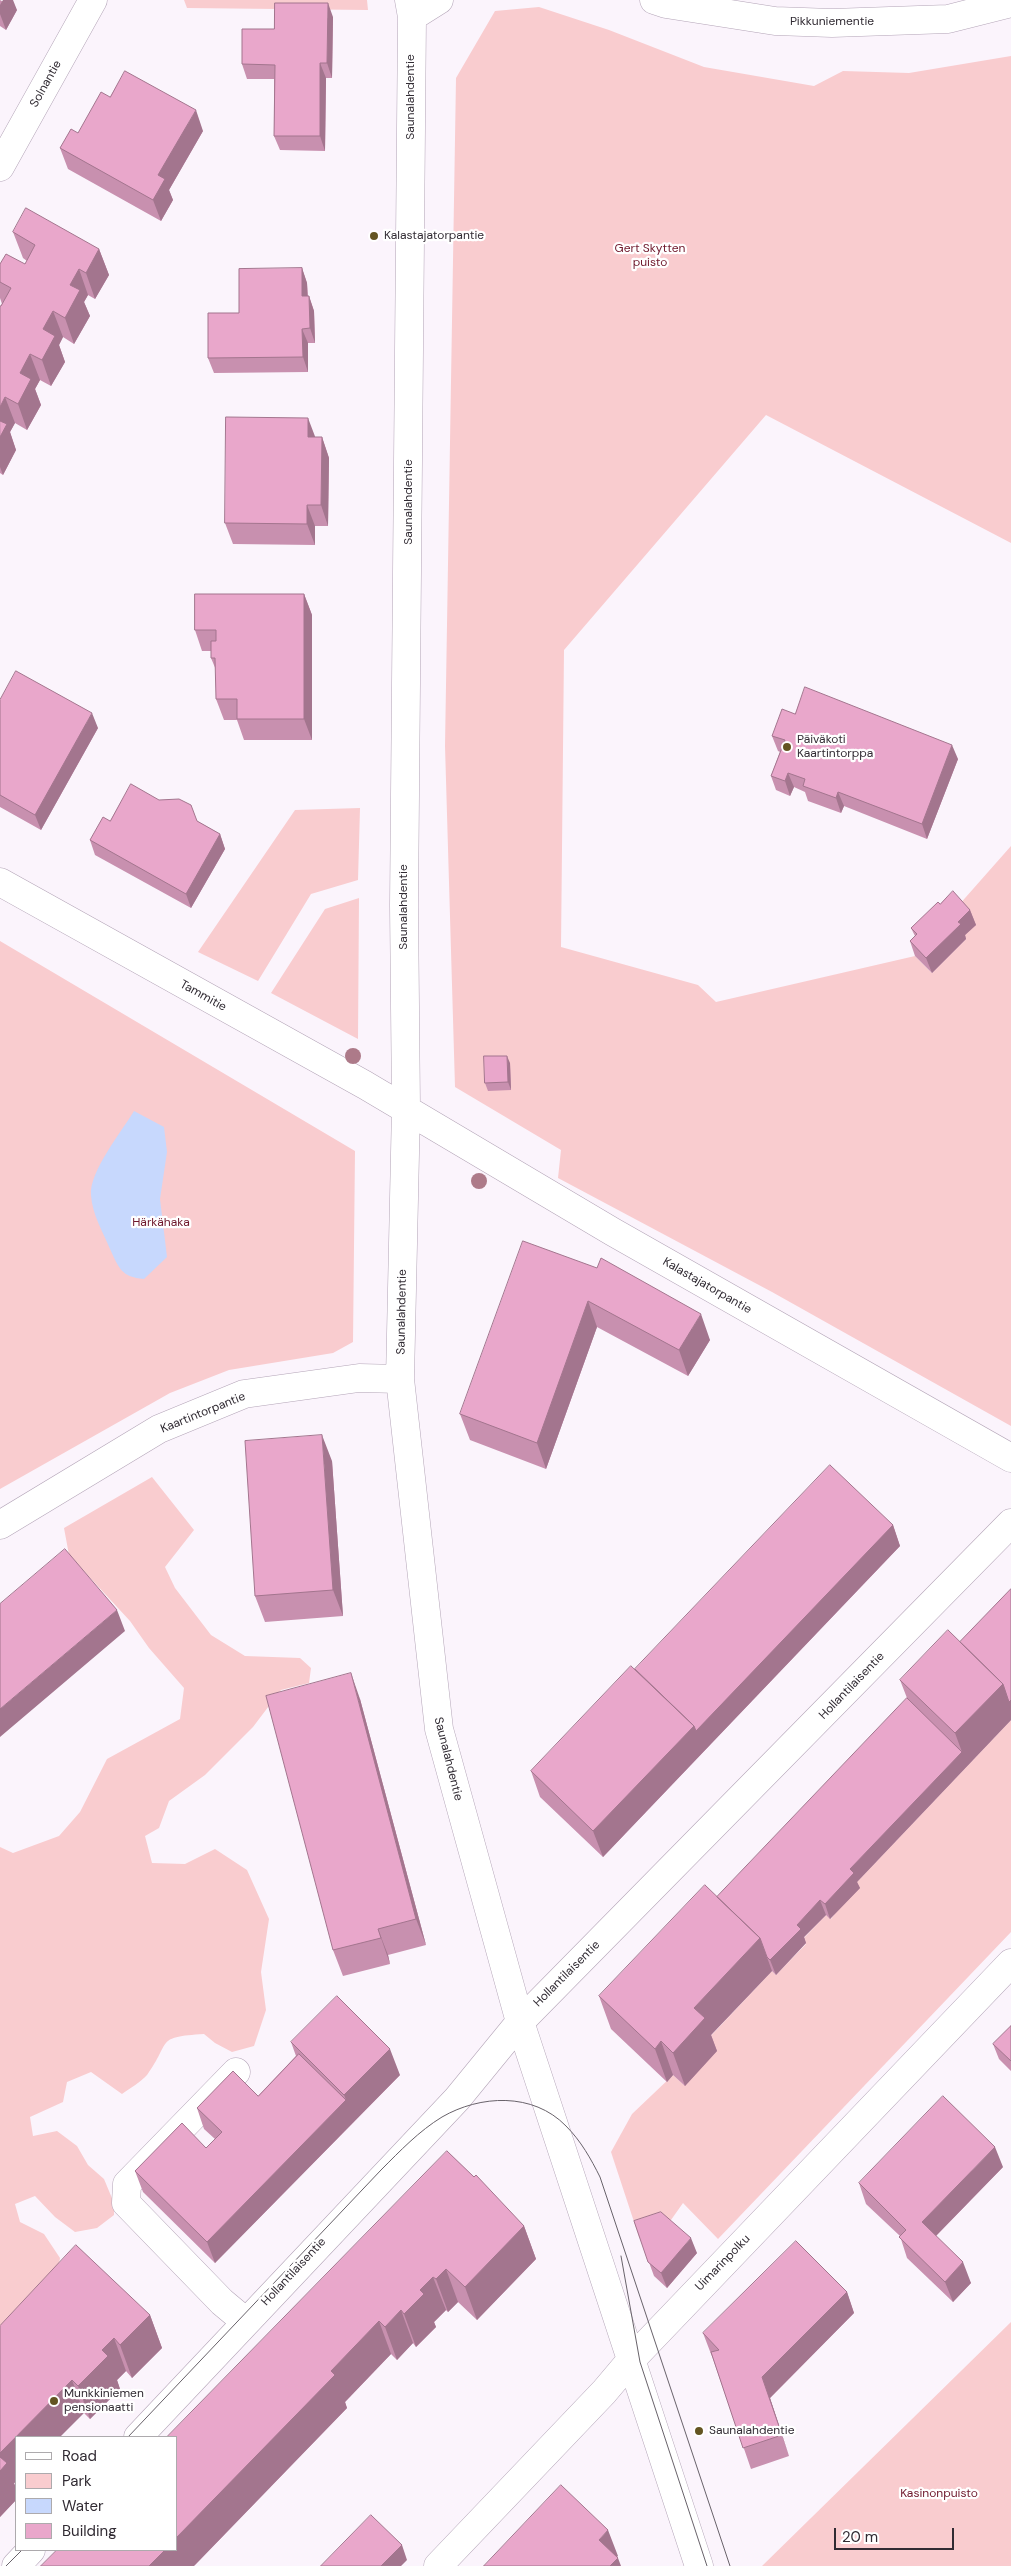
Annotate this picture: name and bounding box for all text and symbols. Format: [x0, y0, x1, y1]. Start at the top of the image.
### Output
street label: Pikkuniementie [790, 15, 874, 29]
street label: Saunalahdentie [404, 54, 418, 140]
street label: Solnantie [27, 58, 65, 110]
place label: Kalastajatorpantie [384, 229, 484, 243]
marker: Kalastajatorpantie [368, 230, 380, 242]
park label: Gert Skytten puisto [615, 242, 685, 270]
street label: Saunalahdentie [402, 459, 416, 545]
place label: Päiväkoti Kaartintorppa [797, 733, 873, 761]
marker: Päiväkoti Kaartintorppa [781, 741, 793, 753]
street label: Saunalahdentie [397, 864, 411, 950]
street label: Tammitie [177, 977, 229, 1015]
park label: Härkähaka [132, 1216, 190, 1230]
street label: Kalastajatorpantie [660, 1255, 754, 1317]
street label: Saunalahdentie [394, 1269, 410, 1355]
street label: Kaartintorpantie [159, 1389, 247, 1437]
street label: Hollantilaisentie [816, 1649, 888, 1723]
street label: Saunalahdentie [431, 1716, 465, 1802]
street label: Hollantilaisentie [531, 1938, 603, 2010]
street label: Uimarinpolku [693, 2232, 753, 2294]
street label: Hollantilaisentie [259, 2235, 329, 2309]
place label: Munkkiniemen pensionaatti [64, 2387, 144, 2415]
marker: Munkkiniemen pensionaatti [48, 2395, 60, 2407]
place label: Saunalahdentie [709, 2424, 795, 2438]
marker: Saunalahdentie [693, 2425, 705, 2437]
legend [15, 2436, 178, 2551]
text: Road [62, 2446, 97, 2466]
text: Park [62, 2471, 92, 2491]
park label: Kasinonpuisto [900, 2487, 978, 2501]
text: Water [62, 2496, 103, 2516]
scale bar [836, 2518, 956, 2550]
text: Building [62, 2521, 117, 2541]
text: 20 m [842, 2527, 878, 2547]

